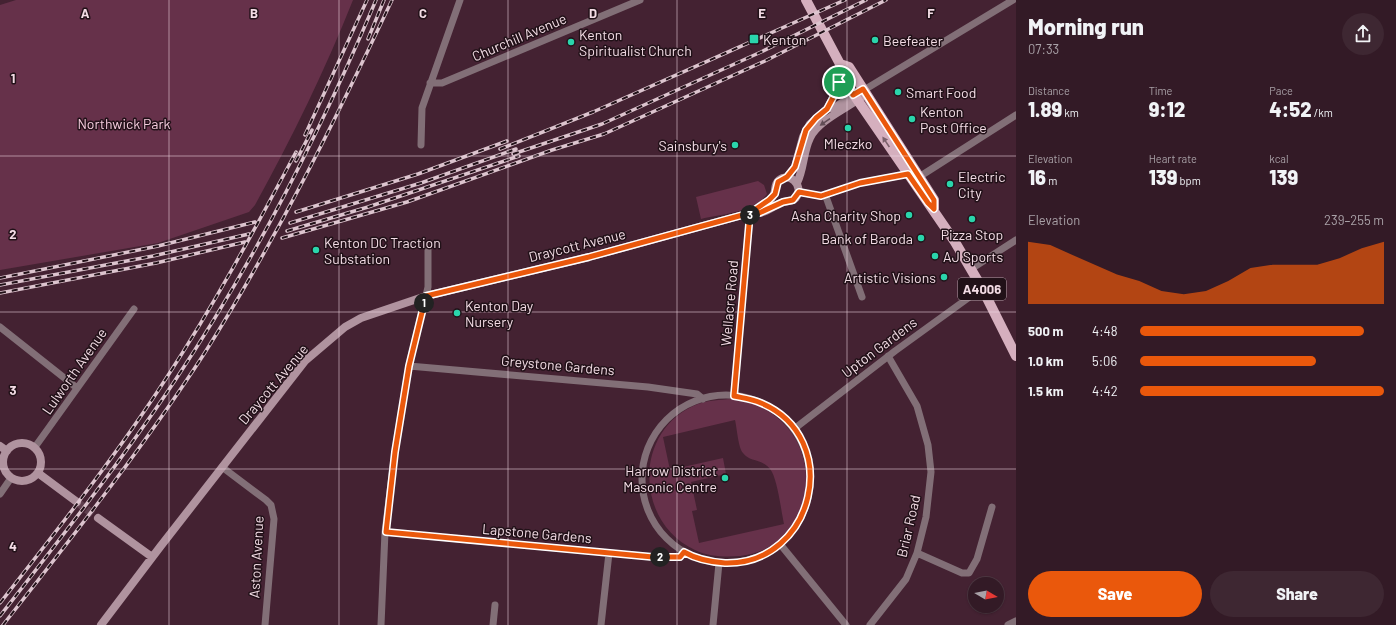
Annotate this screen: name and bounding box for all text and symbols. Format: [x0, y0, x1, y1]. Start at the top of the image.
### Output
text: A [81, 5, 90, 21]
text: B [250, 5, 258, 21]
text: C [419, 5, 427, 21]
text: D [589, 5, 597, 21]
text: E [758, 5, 766, 21]
text: F [927, 5, 935, 21]
street label: Churchill Avenue [469, 10, 569, 64]
text: Morning run [1028, 13, 1144, 39]
button: share [1342, 13, 1384, 55]
place label: Kenton Spiritualist Church [579, 26, 692, 59]
place label: Kenton [763, 31, 806, 48]
place label: Beefeater [883, 32, 943, 49]
marker: Kenton [748, 33, 760, 45]
marker: Beefeater [870, 35, 880, 45]
marker: Kenton Spiritualist Church [566, 37, 576, 47]
text: 07:33 [1028, 41, 1059, 57]
pin [822, 65, 856, 99]
text: 1 [11, 70, 15, 86]
icon: arrive [828, 71, 850, 93]
place label: Smart Food [906, 84, 976, 101]
text: Distance [1028, 84, 1070, 97]
text: Time [1149, 84, 1172, 97]
text: Pace [1269, 84, 1293, 97]
marker: Smart Food [893, 87, 903, 97]
text: 1.89 [1028, 97, 1062, 121]
text: 9:12 [1149, 97, 1185, 121]
text: 4:52 [1269, 97, 1312, 121]
place label: Kenton Post Office [920, 103, 987, 136]
text: km [1062, 106, 1079, 119]
text: /km [1312, 106, 1333, 119]
marker: Kenton Post Office [907, 114, 917, 124]
park label: Northwick Park [77, 115, 171, 132]
one-way arrow [820, 118, 830, 126]
marker: Mleczko [843, 123, 853, 133]
place label: Mleczko [824, 135, 872, 152]
place label: Sainsbury's [659, 137, 727, 154]
one-way arrow [882, 137, 890, 147]
marker: Sainsbury's [730, 140, 740, 150]
text: Elevation [1028, 152, 1072, 165]
text: Heart rate [1149, 152, 1197, 165]
text: kcal [1269, 152, 1289, 165]
text: 16 [1028, 165, 1046, 189]
text: 139 [1149, 165, 1177, 189]
text: 139 [1269, 165, 1298, 189]
place label: Electric City [958, 168, 1005, 201]
text: m [1046, 174, 1057, 187]
text: bpm [1177, 174, 1201, 187]
marker: Electric City [945, 179, 955, 189]
pin: 3 [740, 205, 760, 225]
place label: Asha Charity Shop [791, 207, 901, 224]
text: 3 [747, 208, 753, 221]
marker: Asha Charity Shop [904, 210, 914, 220]
text: Elevation [1028, 212, 1080, 228]
text: 239–255 m [1324, 212, 1384, 228]
marker: Pizza Stop [967, 214, 977, 224]
street label: Draycott Avenue [527, 225, 627, 265]
text: 2 [9, 226, 17, 242]
place label: Pizza Stop [941, 226, 1003, 243]
place label: Bank of Baroda [821, 230, 913, 247]
marker: Bank of Baroda [916, 233, 926, 243]
place label: Kenton DC Traction Substation [324, 234, 441, 267]
marker: Kenton DC Traction Substation [311, 245, 321, 255]
place label: AJ Sports [943, 248, 1003, 265]
marker: AJ Sports [930, 251, 940, 261]
street label: Wellacre Road [717, 259, 741, 347]
place label: Artistic Visions [844, 269, 936, 286]
marker: Artistic Visions [939, 272, 949, 282]
road number: A4006 [958, 278, 1006, 300]
pin: 1 [414, 293, 434, 313]
text: 1 [422, 296, 426, 309]
place label: Kenton Day Nursery [465, 297, 534, 330]
marker: Kenton Day Nursery [452, 308, 462, 318]
street label: Upton Gardens [838, 313, 920, 381]
text: 500 m [1028, 323, 1063, 339]
text: 4:48 [1092, 323, 1118, 339]
street label: Lulworth Avenue [38, 325, 110, 417]
street label: Draycott Avenue [235, 341, 311, 427]
street label: Greystone Gardens [501, 352, 616, 378]
text: 1.0 km [1028, 353, 1064, 369]
text: 5:06 [1092, 353, 1117, 369]
text: 3 [9, 382, 17, 398]
text: 1.5 km [1028, 383, 1064, 399]
text: 4:42 [1092, 383, 1118, 399]
place label: Harrow District Masonic Centre [623, 462, 717, 495]
marker: Harrow District Masonic Centre [720, 473, 730, 483]
street label: Briar Road [893, 493, 923, 559]
street label: Aston Avenue [245, 515, 267, 599]
street label: Lapstone Gardens [482, 520, 593, 546]
text: 4 [9, 538, 17, 554]
pin: 2 [650, 547, 670, 567]
text: 2 [657, 550, 663, 563]
button: Save [1028, 571, 1202, 617]
button: Share [1210, 571, 1384, 617]
north arrow [968, 577, 1004, 613]
map controls [968, 577, 1004, 613]

